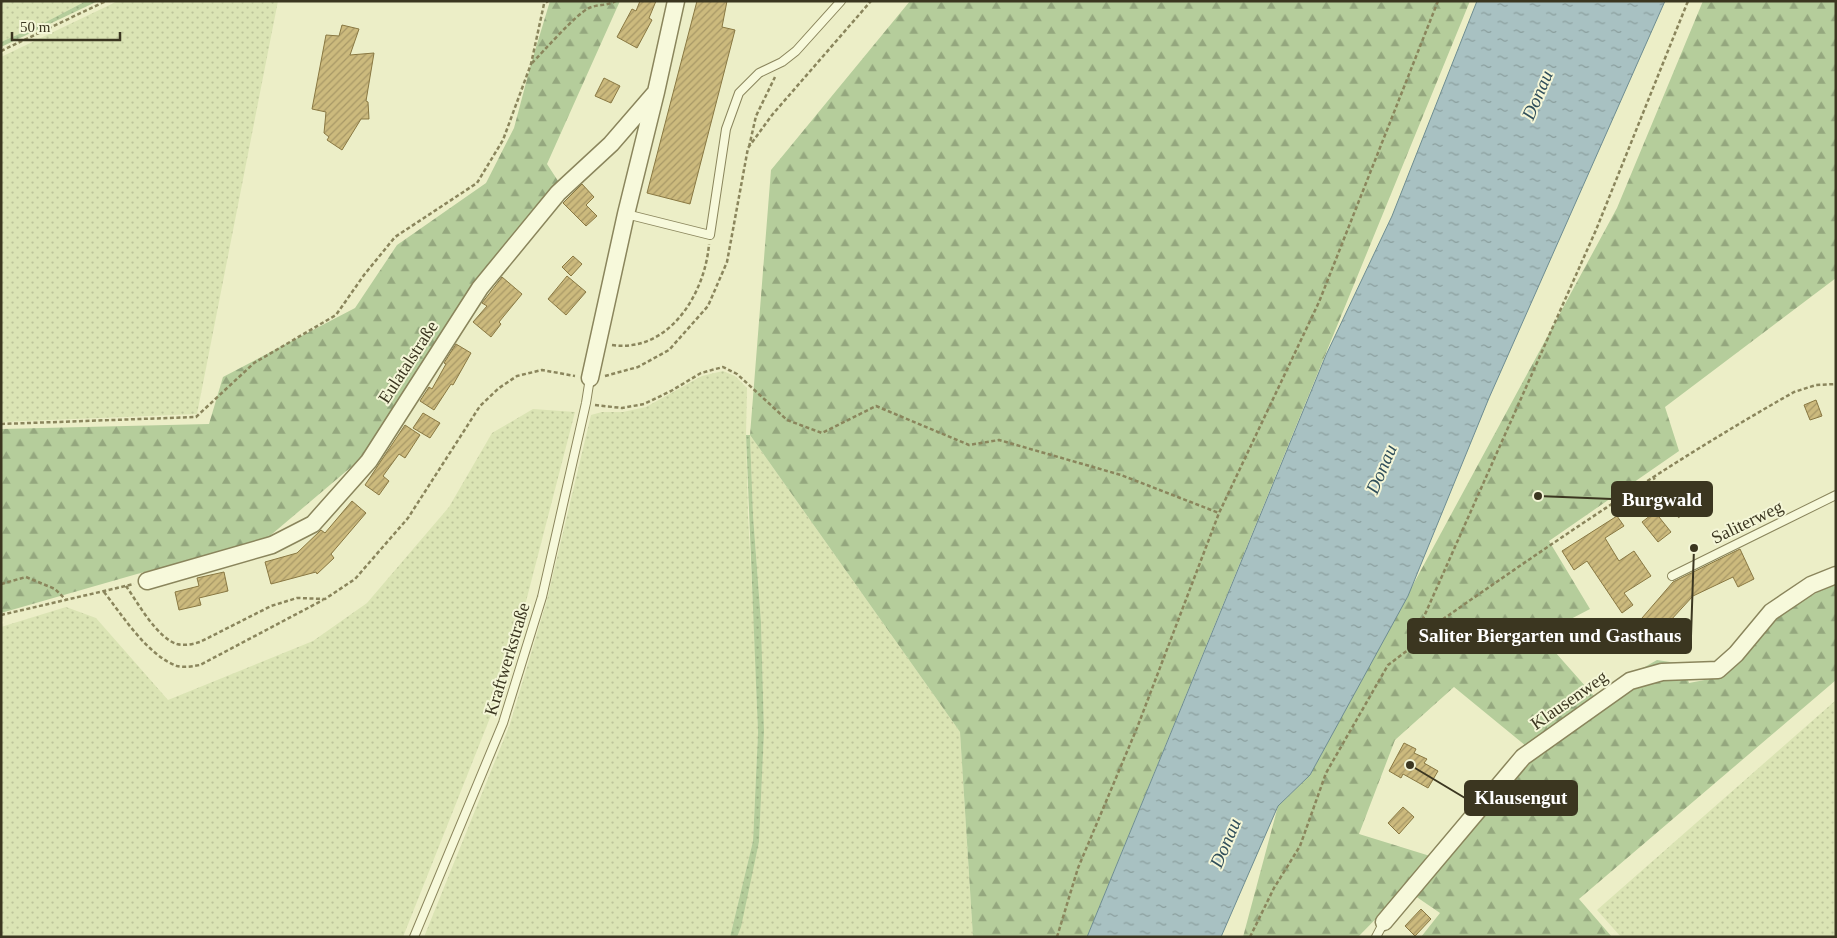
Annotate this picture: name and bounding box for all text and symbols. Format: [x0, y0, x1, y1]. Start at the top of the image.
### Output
scale bar [12, 10, 120, 42]
text: 50 m [20, 19, 51, 35]
water label: Donau [1517, 67, 1557, 124]
street label: Eulatalstraße [374, 317, 442, 407]
water label: Donau [1361, 441, 1401, 498]
callout: Burgwald [1612, 482, 1712, 516]
text: Burgwald [1622, 489, 1703, 510]
street label: Saliterweg [1708, 496, 1786, 548]
street label: Kraftwerkstraße [480, 600, 534, 718]
callout: Saliter Biergarten und Gasthaus [1408, 619, 1691, 653]
text: Saliter Biergarten und Gasthaus [1418, 625, 1682, 646]
street label: Klausenweg [1527, 666, 1611, 734]
callout: Klausengut [1465, 781, 1577, 815]
text: Klausengut [1475, 787, 1568, 808]
water label: Donau [1205, 815, 1245, 872]

